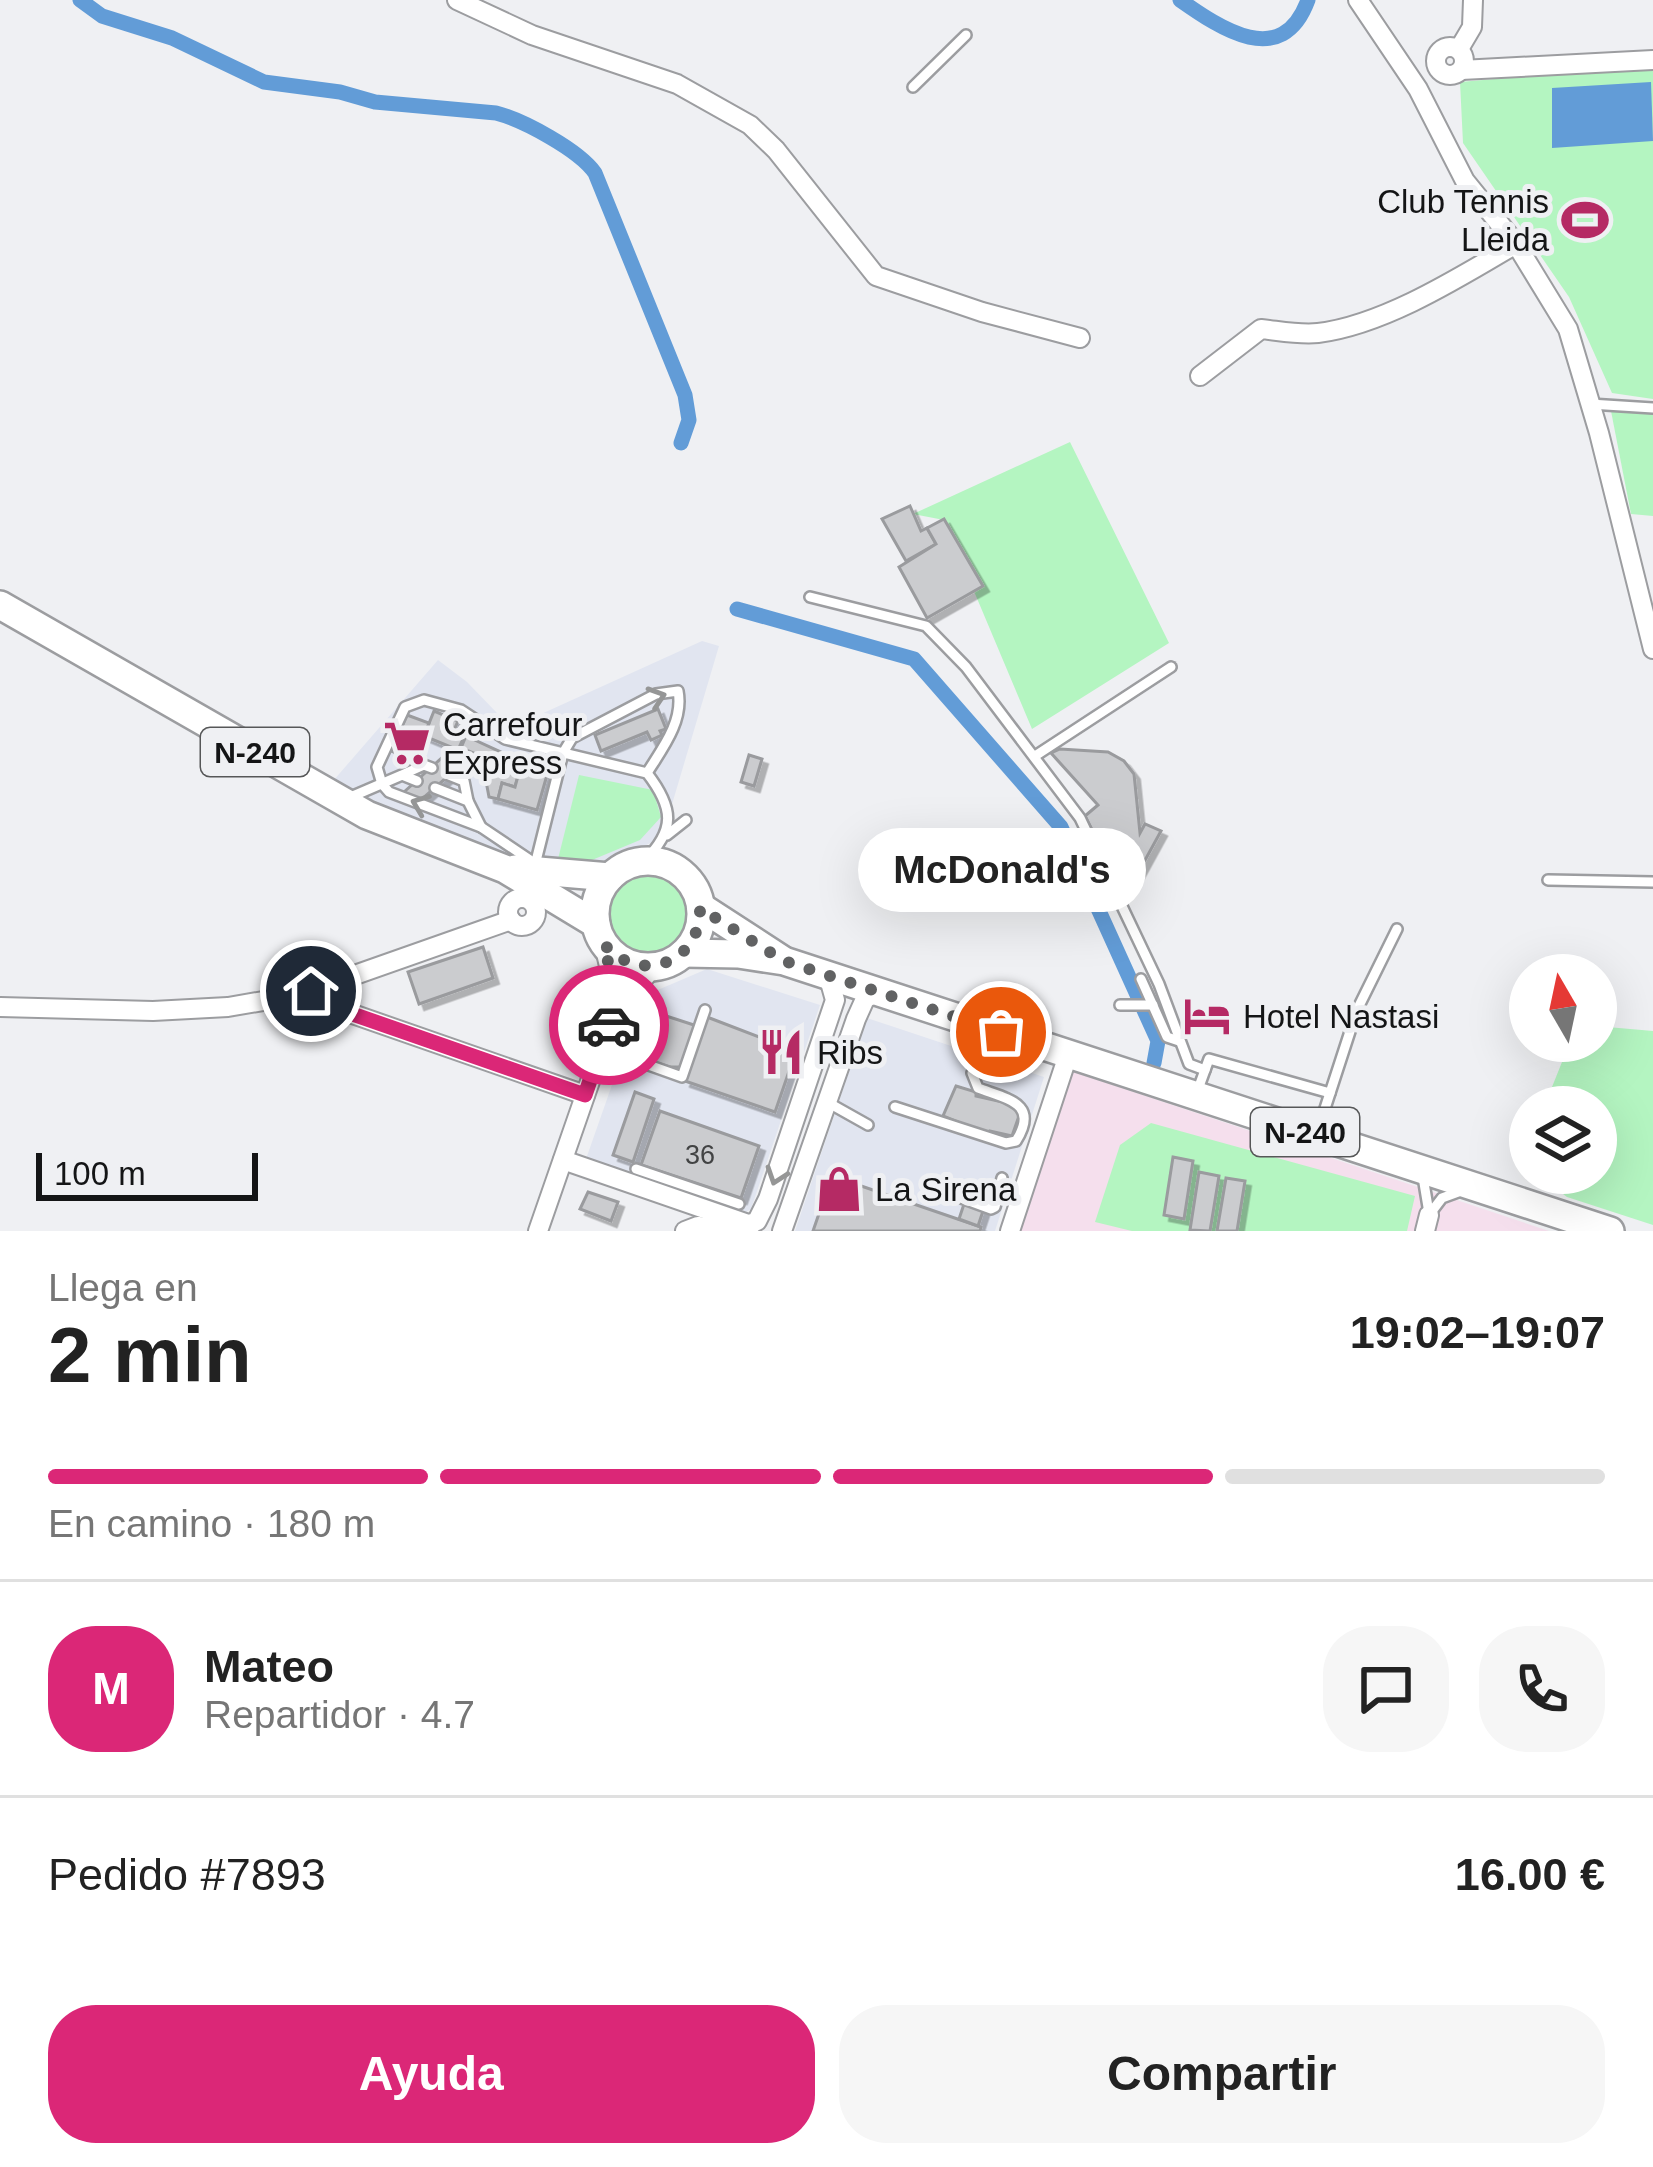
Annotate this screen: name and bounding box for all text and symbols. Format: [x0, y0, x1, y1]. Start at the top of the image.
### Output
place label: Club Tennis Lleida [1377, 183, 1550, 258]
sports icon: Club Tennis Lleida [1560, 195, 1610, 245]
one-way arrow [645, 686, 666, 711]
place label: Carrefour Express [443, 706, 582, 781]
supermarket icon: Carrefour Express [382, 718, 432, 768]
road number: N-240 [201, 728, 309, 776]
one-way arrow [411, 793, 432, 818]
callout: McDonald's [857, 828, 1145, 912]
text: McDonald's [893, 848, 1111, 891]
pin [260, 940, 362, 1042]
north arrow [1509, 954, 1617, 1062]
map controls [1509, 954, 1617, 1194]
icon: home [278, 958, 344, 1024]
courier [549, 965, 669, 1085]
pin [950, 981, 1052, 1083]
hotel icon: Hotel Nastasi [1182, 991, 1232, 1041]
icon: car [576, 992, 642, 1058]
place label: Hotel Nastasi [1243, 998, 1439, 1035]
icon: bag [968, 999, 1034, 1065]
restaurant icon: Ribs [756, 1027, 806, 1077]
place label: Ribs [817, 1034, 883, 1071]
button: layers [1509, 1086, 1617, 1194]
road number: N-240 [1251, 1108, 1359, 1156]
house number: 36 [685, 1140, 715, 1170]
scale bar [36, 1147, 258, 1200]
text: 100 m [54, 1155, 146, 1192]
shop icon: La Sirena [814, 1164, 864, 1214]
one-way arrow [766, 1165, 791, 1186]
place label: La Sirena [875, 1171, 1017, 1208]
text: Llega en [48, 1266, 198, 1309]
text: 19:02–19:07 [1350, 1307, 1605, 1358]
text: 2 min [48, 1311, 252, 1399]
text: En camino · 180 m [48, 1502, 375, 1545]
button: chat [1323, 1626, 1449, 1752]
button: phone [1479, 1626, 1605, 1752]
text: Mateo [204, 1641, 334, 1692]
text: M [92, 1663, 130, 1714]
text: Repartidor · 4.7 [204, 1693, 475, 1736]
text: Pedido #7893 [48, 1849, 326, 1900]
text: 16.00 € [1455, 1849, 1605, 1900]
button: Ayuda [48, 2005, 815, 2143]
button: Compartir [839, 2005, 1605, 2143]

